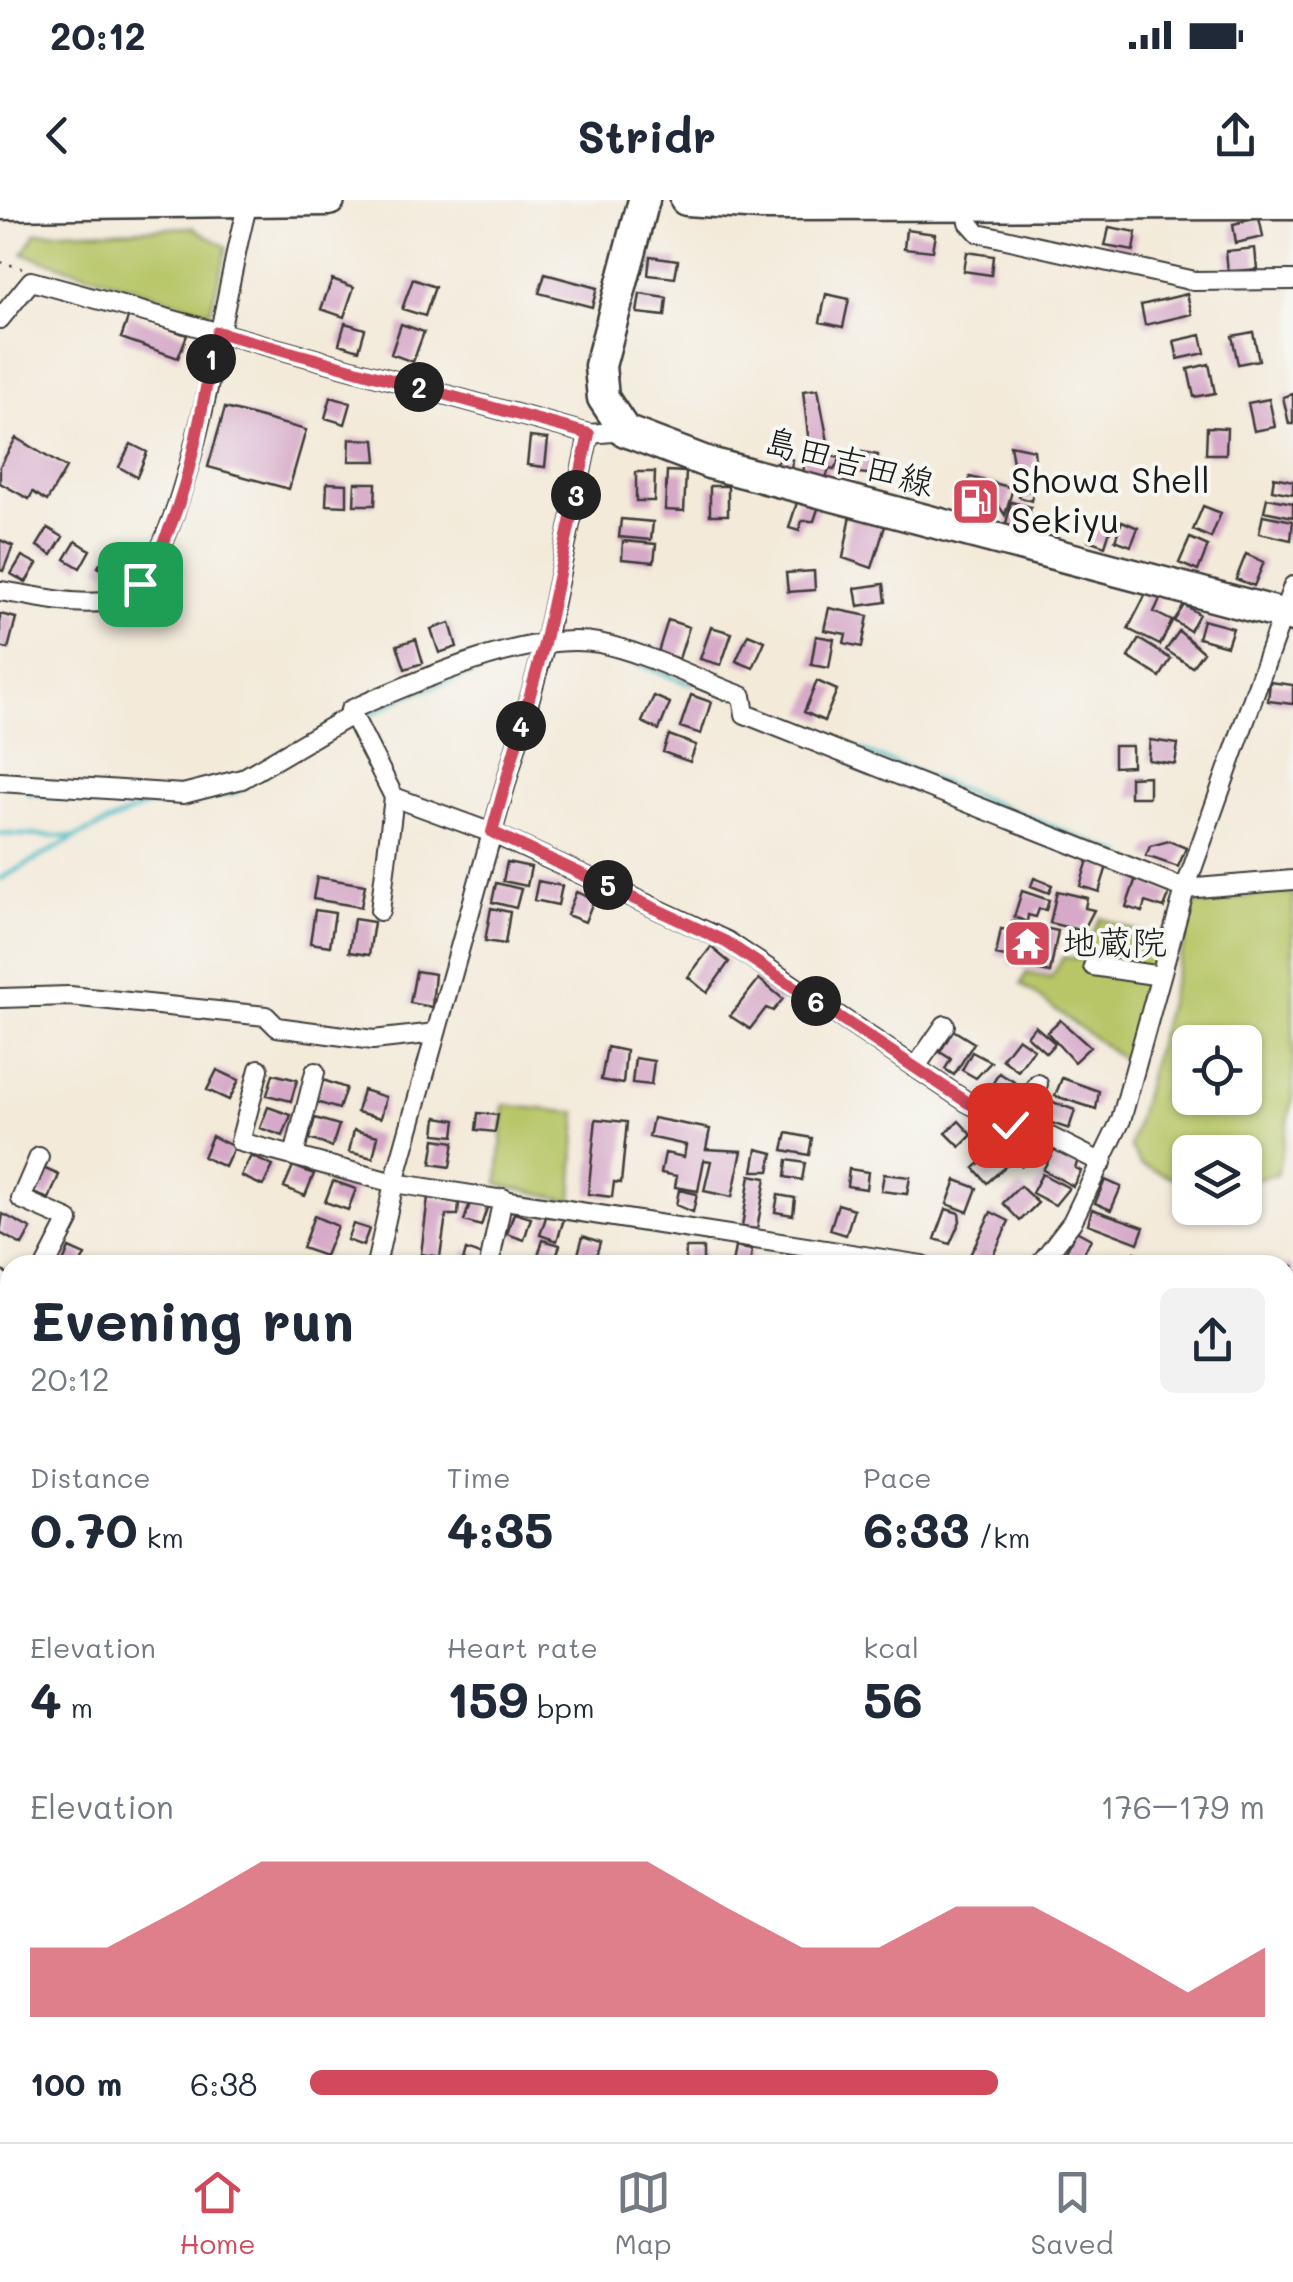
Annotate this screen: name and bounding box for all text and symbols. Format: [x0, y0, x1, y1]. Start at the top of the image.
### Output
text: 20:12 [50, 10, 146, 60]
text: Stridr [577, 106, 716, 164]
icon: back [30, 108, 85, 163]
icon: share [1208, 108, 1263, 163]
pin: 1 [186, 334, 236, 384]
text: 1 [205, 341, 217, 377]
pin: 2 [394, 362, 444, 412]
text: 2 [411, 369, 427, 405]
street label: 島田吉田線 [759, 415, 940, 505]
place label: Showa Shell Sekiyu [1011, 456, 1210, 542]
pin: 3 [551, 470, 601, 520]
fuel station icon: Showa Shell Sekiyu [950, 475, 1002, 527]
text: 3 [568, 477, 584, 513]
pin [98, 542, 183, 627]
icon: arrive [113, 557, 168, 612]
pin: 4 [496, 701, 546, 751]
text: 4 [512, 708, 530, 744]
pin: 5 [583, 860, 633, 910]
text: 5 [600, 867, 616, 903]
temple icon: 地蔵院 [1001, 917, 1053, 969]
place label: 地蔵院 [1062, 918, 1167, 964]
pin: 6 [791, 976, 841, 1026]
text: 6 [808, 983, 824, 1019]
map controls [1172, 1025, 1262, 1225]
button: locate [1172, 1025, 1262, 1115]
pin [968, 1083, 1053, 1168]
icon: check [983, 1098, 1038, 1153]
button: layers [1172, 1135, 1262, 1225]
text: Evening run [30, 1283, 354, 1355]
button: share [1160, 1288, 1265, 1393]
text: 20:12 [30, 1357, 110, 1399]
text: Distance [30, 1459, 151, 1495]
text: Time [447, 1459, 510, 1495]
text: Pace [863, 1459, 932, 1495]
text: 0.70 [30, 1495, 138, 1561]
text: 4:35 [447, 1495, 553, 1561]
text: 6:33 [863, 1495, 969, 1561]
text: km [138, 1519, 184, 1555]
text: /km [969, 1519, 1030, 1555]
text: Elevation [30, 1629, 156, 1665]
text: Heart rate [447, 1629, 598, 1665]
text: kcal [863, 1629, 919, 1665]
text: 4 [30, 1665, 62, 1731]
text: 159 [447, 1665, 528, 1731]
text: 56 [863, 1665, 923, 1731]
text: m [62, 1689, 93, 1725]
text: bpm [528, 1689, 594, 1725]
text: Elevation [30, 1785, 174, 1827]
text: 176–179 m [1101, 1785, 1265, 1827]
text: 100 m [30, 2062, 122, 2104]
text: 6:38 [190, 2062, 257, 2104]
tab: Home [179, 2165, 256, 2261]
tab: Map [615, 2165, 672, 2261]
tab: Saved [1030, 2165, 1114, 2261]

